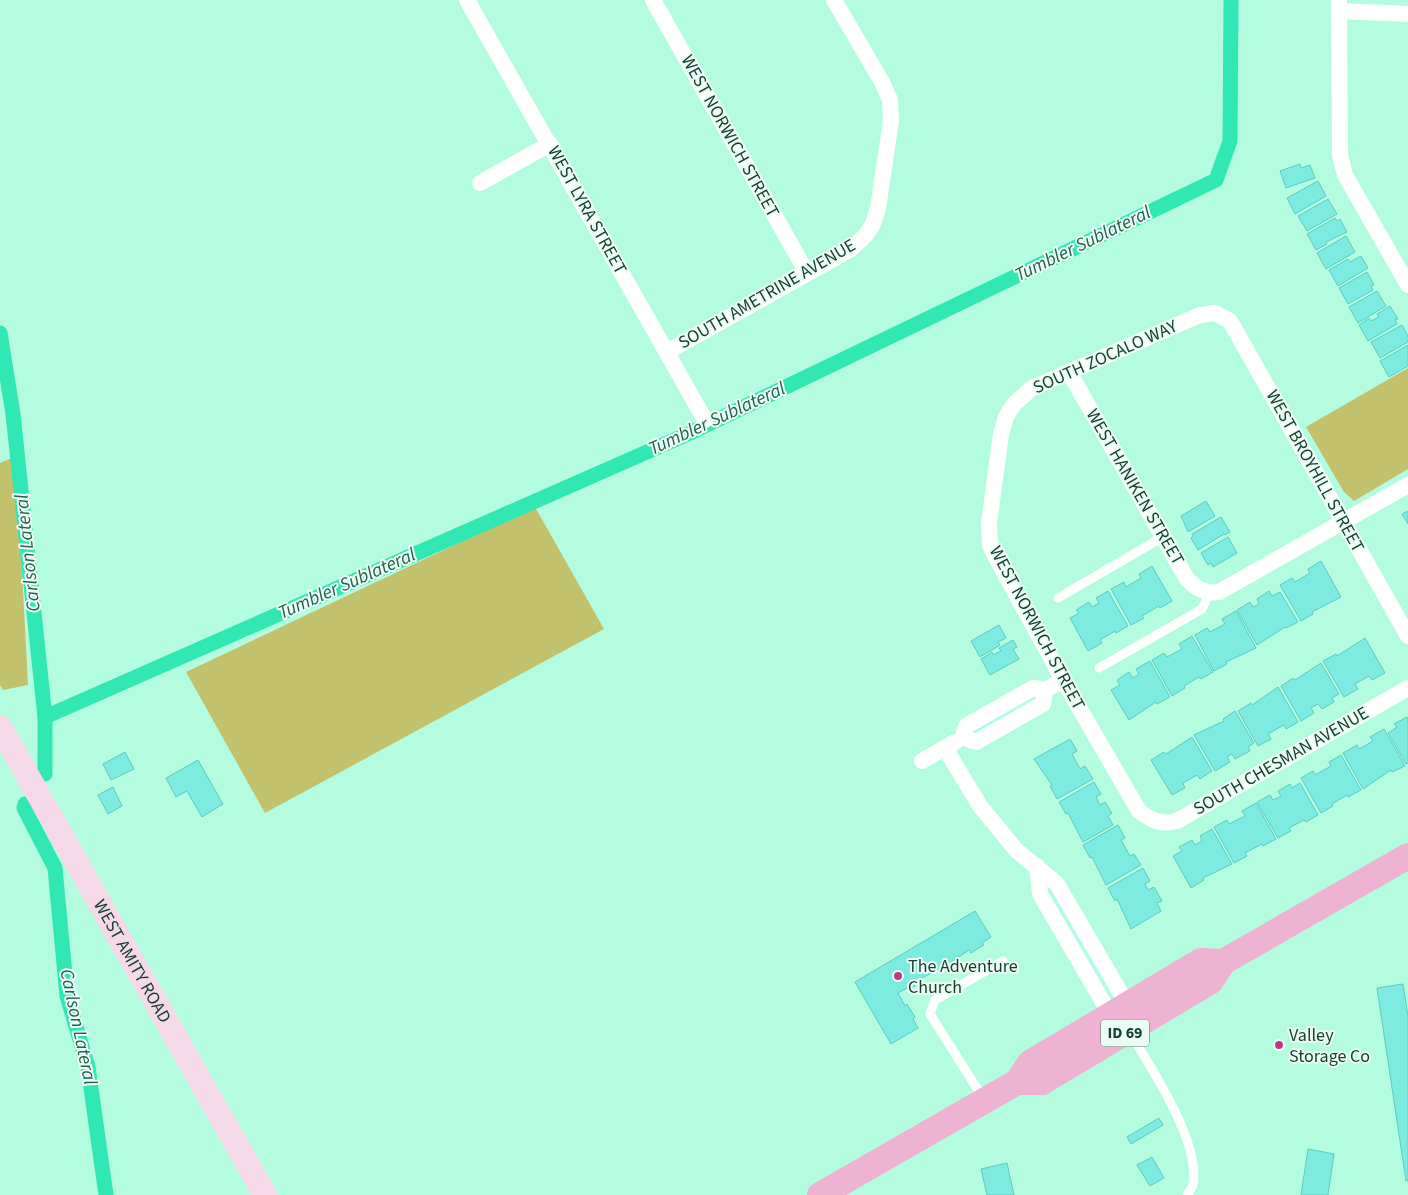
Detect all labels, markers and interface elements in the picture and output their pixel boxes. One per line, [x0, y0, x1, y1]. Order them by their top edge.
street label: WEST NORWICH STREET [675, 50, 785, 222]
street label: WEST LYRA STREET [541, 141, 633, 279]
water label: Tumbler Sublateral [1011, 199, 1156, 289]
street label: SOUTH AMETRINE AVENUE [674, 233, 860, 355]
street label: SOUTH ZOCALO WAY [1029, 314, 1182, 400]
water label: Tumbler Sublateral [644, 375, 790, 463]
street label: WEST BROYHILL STREET [1260, 385, 1370, 557]
street label: WEST HANIKEN STREET [1080, 404, 1190, 570]
water label: Carlson Lateral [8, 493, 48, 613]
water label: Tumbler Sublateral [274, 541, 420, 626]
street label: WEST NORWICH STREET [983, 542, 1091, 715]
street label: SOUTH CHESMAN AVENUE [1189, 701, 1373, 821]
street label: WEST AMITY ROAD [88, 895, 177, 1027]
place label: The Adventure Church [908, 954, 1018, 1000]
water label: Carlson Lateral [53, 966, 104, 1088]
marker: The Adventure Church [892, 970, 904, 982]
road number: ID 69 [1101, 1020, 1149, 1046]
place label: Valley Storage Co [1289, 1023, 1370, 1069]
marker: Valley Storage Co [1273, 1039, 1285, 1051]

